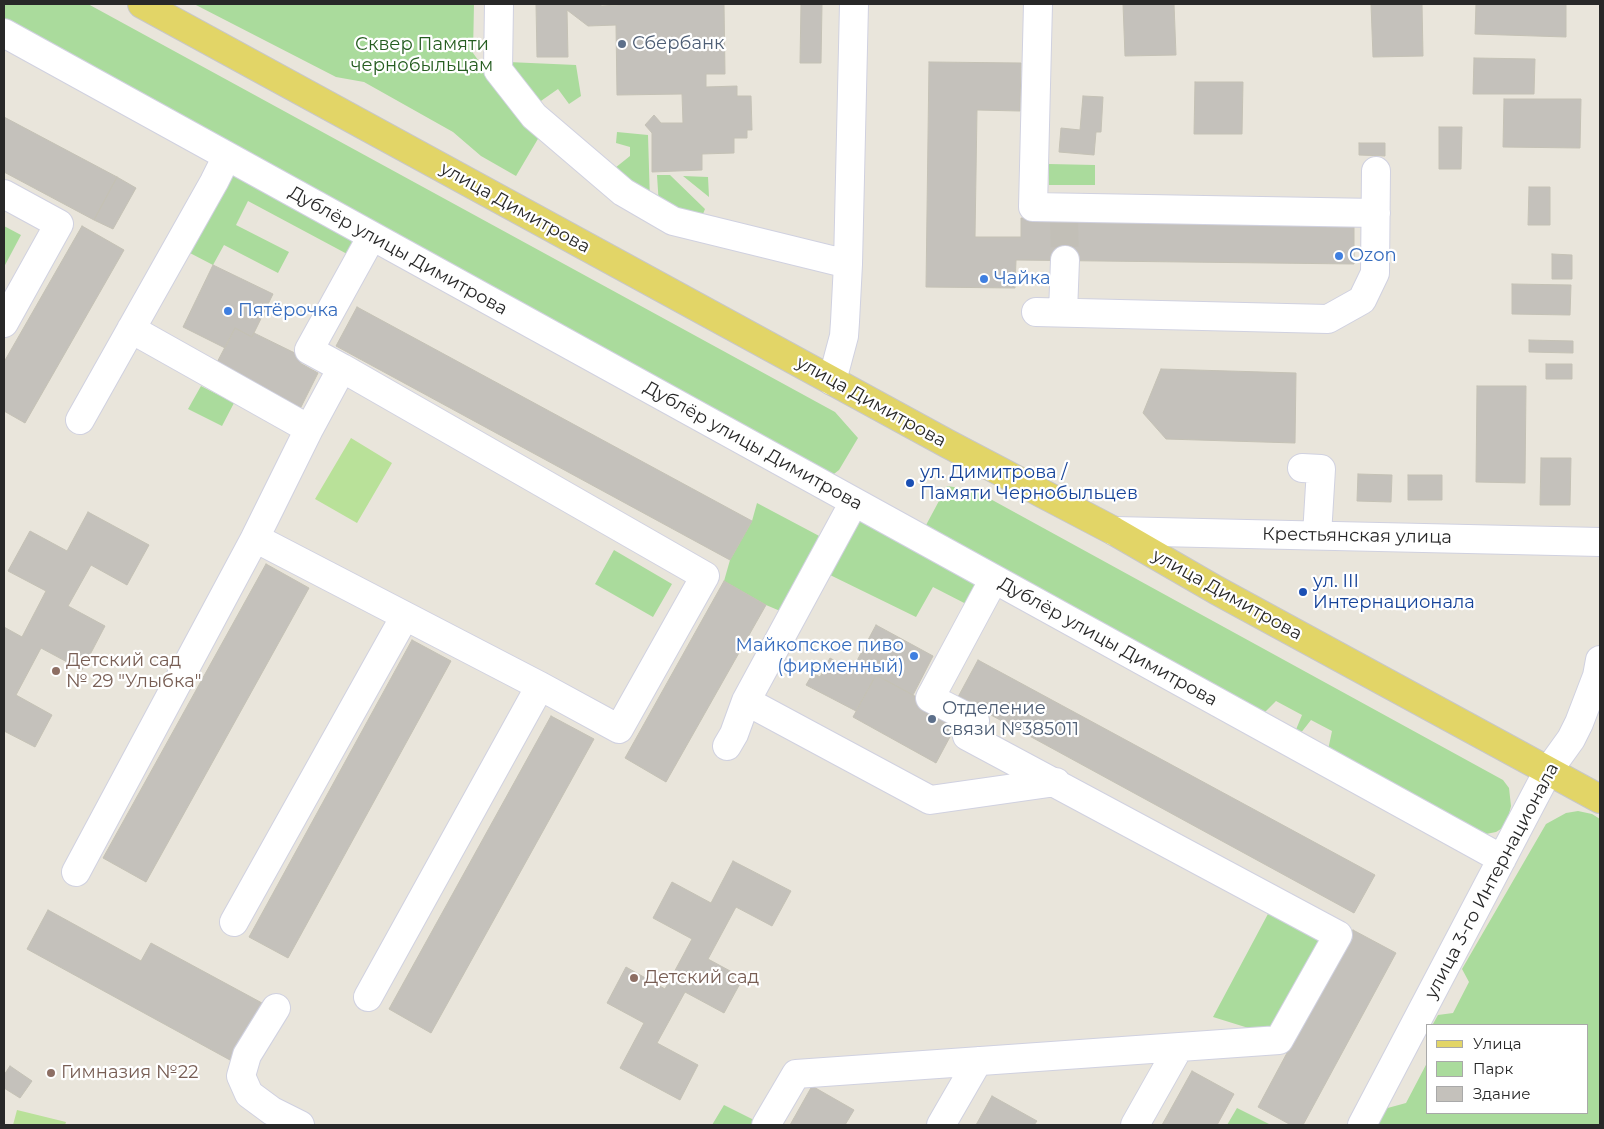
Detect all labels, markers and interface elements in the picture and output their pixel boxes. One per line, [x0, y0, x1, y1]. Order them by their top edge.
place label: Сбербанк [632, 33, 724, 55]
park label: Сквер Памяти чернобыльцам [351, 34, 493, 76]
marker: Сбербанк [616, 38, 628, 50]
street label: улица Димитрова [436, 158, 594, 258]
street label: Дублёр улицы Димитрова [285, 182, 511, 320]
place label: Ozon [1349, 245, 1397, 267]
marker: Ozon [1333, 250, 1345, 262]
place label: Чайка [994, 268, 1051, 290]
marker: Чайка [978, 273, 990, 285]
place label: Пятёрочка [238, 300, 338, 322]
marker: Пятёрочка [222, 305, 234, 317]
street label: улица Димитрова [792, 352, 950, 452]
street label: Дублёр улицы Димитрова [640, 377, 866, 515]
place label: ул. Димитрова / Памяти Чернобыльцев [920, 462, 1138, 504]
marker: ул. Димитрова / Памяти Чернобыльцев [904, 477, 916, 489]
street label: Крестьянская улица [1262, 524, 1452, 548]
street label: улица Димитрова [1148, 545, 1306, 645]
place label: ул. III Интернационала [1313, 571, 1475, 614]
street label: Дублёр улицы Димитрова [995, 573, 1221, 711]
marker: ул. III Интернационала [1297, 586, 1309, 598]
place label: Майкопское пиво (фирменный) [736, 635, 904, 678]
place label: Детский сад № 29 "Улыбка" [66, 650, 201, 692]
marker: Майкопское пиво (фирменный) [908, 650, 920, 662]
marker: Детский сад № 29 "Улыбка" [50, 665, 62, 677]
place label: Отделение связи №385011 [942, 698, 1079, 741]
marker: Отделение связи №385011 [926, 713, 938, 725]
street label: улица 3-го Интернационала [1420, 759, 1564, 1003]
place label: Детский сад [644, 967, 759, 989]
marker: Детский сад [628, 972, 640, 984]
legend [1426, 1024, 1589, 1114]
text: Улица [1473, 1034, 1521, 1053]
text: Парк [1473, 1059, 1513, 1078]
place label: Гимназия №22 [61, 1062, 198, 1084]
marker: Гимназия №22 [45, 1067, 57, 1079]
text: Здание [1473, 1084, 1531, 1103]

